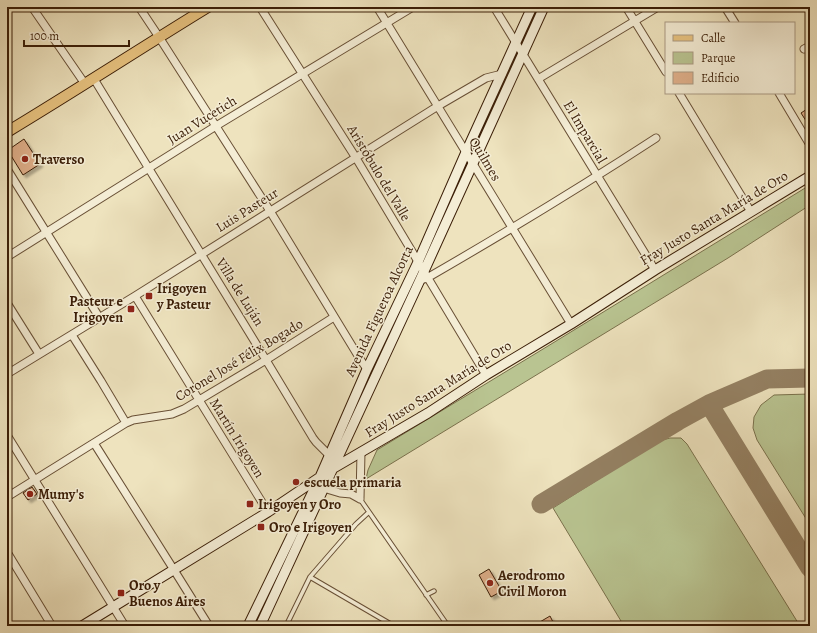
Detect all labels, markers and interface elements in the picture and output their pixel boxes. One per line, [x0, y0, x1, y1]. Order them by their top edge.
scale bar [24, 22, 129, 48]
legend [665, 22, 795, 94]
text: 100 m [30, 28, 59, 44]
text: Calle [701, 30, 725, 46]
text: Parque [701, 50, 736, 66]
text: Edificio [701, 70, 739, 86]
street label: Juan Vucetich [164, 91, 241, 149]
street label: El Imparcial [559, 97, 611, 167]
street label: Aristóbulo del Valle [342, 120, 415, 225]
street label: Quilmes [464, 133, 506, 185]
place label: Traverso [33, 150, 84, 169]
marker: Traverso [20, 154, 30, 164]
street label: Fray Justo Santa María de Oro [636, 166, 792, 270]
street label: Luis Pasteur [212, 183, 282, 237]
street label: Avenida Figueroa Alcorta [340, 242, 418, 380]
street label: Villa de Luján [211, 253, 269, 330]
place label: Irigoyen y Pasteur [156, 279, 211, 314]
marker: Irigoyen y Pasteur [144, 291, 154, 301]
place label: Pasteur e Irigoyen [69, 292, 124, 327]
marker: Pasteur e Irigoyen [126, 304, 136, 314]
street label: Coronel José Félix Bogado [172, 314, 307, 406]
street label: Fray Justo Santa María de Oro [361, 336, 515, 442]
street label: Martín Irigoyen [205, 395, 269, 482]
place label: escuela primaria [304, 473, 402, 492]
marker: escuela primaria [291, 477, 301, 487]
place label: Mumy's [38, 485, 84, 504]
marker: Mumy's [25, 489, 35, 499]
place label: Irigoyen y Oro [258, 495, 341, 514]
marker: Irigoyen y Oro [245, 499, 255, 509]
place label: Oro e Irigoyen [269, 518, 352, 537]
marker: Oro e Irigoyen [256, 522, 266, 532]
place label: Aerodromo Civil Moron [497, 566, 567, 601]
place label: Oro y Buenos Aires [129, 576, 206, 611]
marker: Aerodromo Civil Moron [485, 578, 495, 588]
marker: Oro y Buenos Aires [116, 588, 126, 598]

